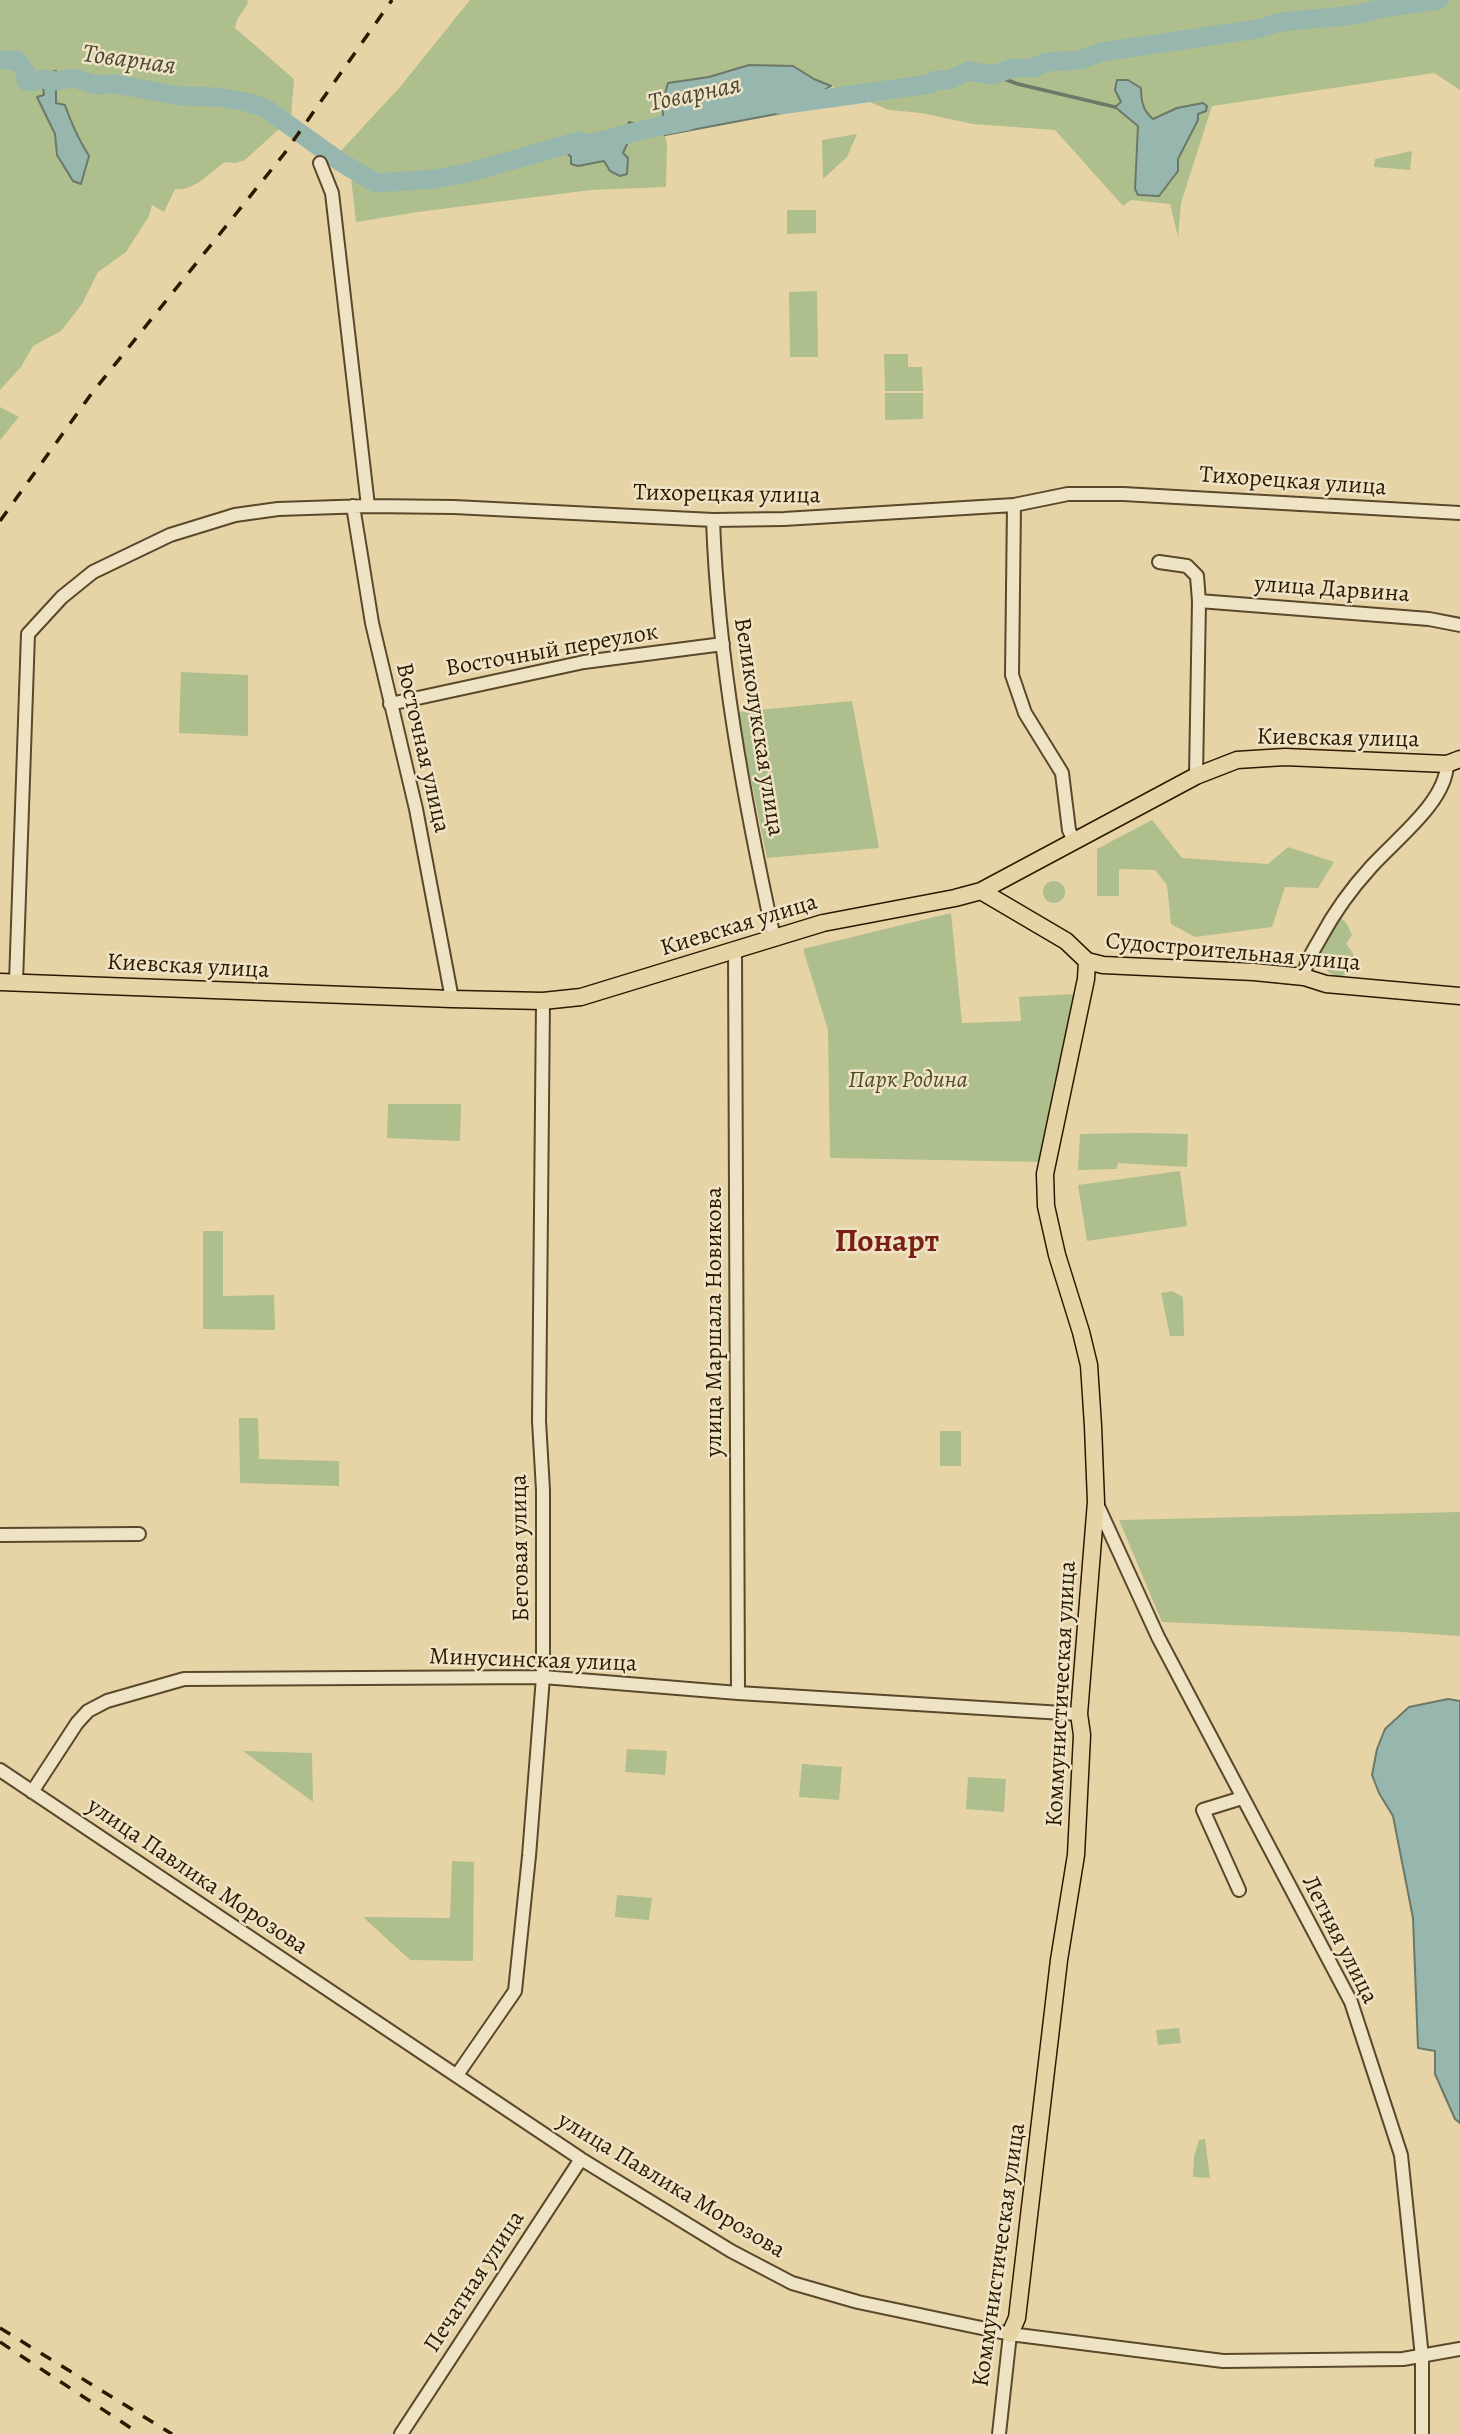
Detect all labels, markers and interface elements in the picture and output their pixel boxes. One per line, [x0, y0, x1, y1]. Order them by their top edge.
water label: Товарная [80, 39, 178, 83]
water label: Товарная [646, 70, 744, 120]
street label: Тихорецкая улица [1198, 461, 1388, 503]
street label: Тихорецкая улица [633, 479, 821, 511]
street label: улица Дарвина [1253, 570, 1411, 610]
street label: Великолукская улица [726, 616, 790, 838]
street label: Восточный переулок [444, 618, 660, 684]
street label: Восточная улица [388, 660, 456, 836]
street label: Киевская улица [1256, 723, 1420, 755]
street label: Киевская улица [657, 888, 821, 964]
street label: Судостроительная улица [1104, 927, 1362, 979]
street label: Киевская улица [106, 948, 270, 986]
park label: Парк Родина [848, 1067, 968, 1095]
street label: улица Маршала Новикова [701, 1187, 729, 1457]
district label: Понарт [835, 1224, 939, 1262]
street label: Беговая улица [505, 1474, 537, 1622]
street label: Коммунистическая улица [1041, 1560, 1083, 1828]
street label: Минусинская улица [429, 1643, 637, 1679]
street label: улица Павлика Морозова [81, 1792, 313, 1962]
street label: Летняя улица [1294, 1871, 1384, 2009]
street label: улица Павлика Морозова [552, 2107, 790, 2265]
street label: Коммунистическая улица [967, 2121, 1033, 2389]
street label: Печатная улица [418, 2206, 532, 2358]

